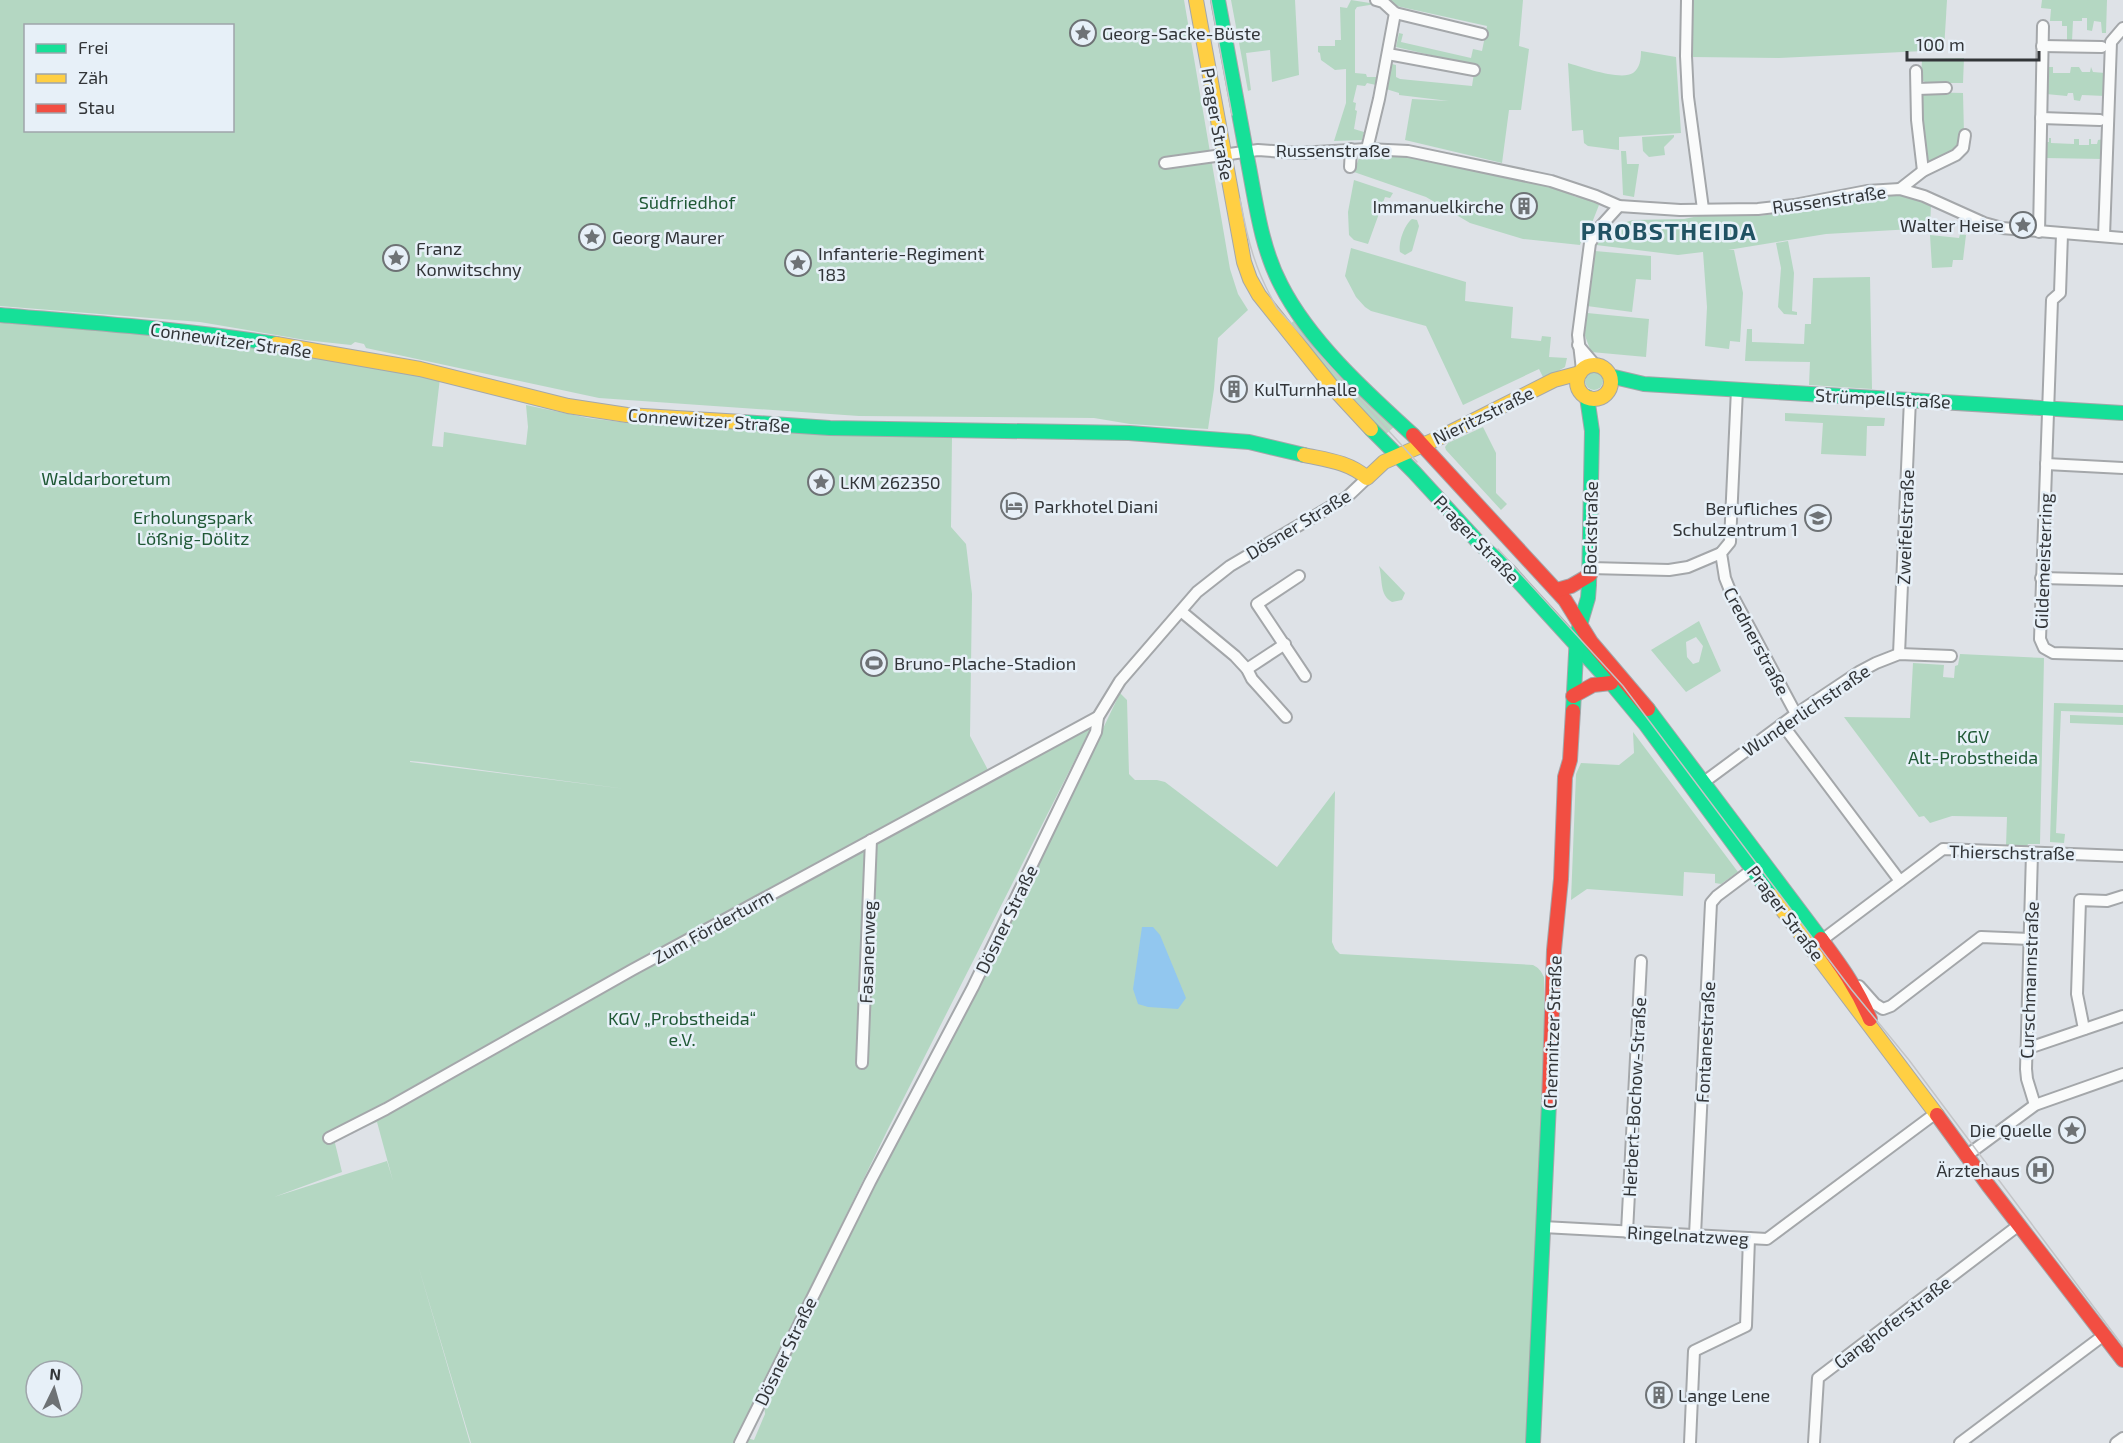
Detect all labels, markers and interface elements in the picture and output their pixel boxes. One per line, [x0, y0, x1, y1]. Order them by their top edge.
place icon: Georg-Sacke-Büste [1068, 18, 1098, 48]
place label: Georg-Sacke-Büste [1102, 22, 1261, 44]
legend [24, 24, 234, 132]
scale bar [1907, 24, 2039, 62]
text: 100 m [1916, 33, 1965, 55]
text: Frei [78, 36, 109, 58]
text: Zäh [78, 66, 109, 88]
street label: Prager Straße [1197, 66, 1239, 182]
text: Stau [78, 96, 115, 118]
street label: Russenstraße [1276, 139, 1390, 161]
street label: Russenstraße [1771, 180, 1887, 218]
park label: Südfriedhof [639, 191, 736, 213]
building icon: Immanuelkirche [1509, 191, 1539, 221]
place label: Immanuelkirche [1373, 195, 1504, 217]
place icon: Walter Heise [2008, 210, 2038, 240]
place label: Walter Heise [1900, 214, 2004, 236]
district label: PROBSTHEIDA [1581, 216, 1757, 245]
place icon: Georg Maurer [577, 222, 607, 252]
place label: Georg Maurer [612, 226, 724, 248]
place label: Franz Konwitschny [416, 237, 522, 280]
place label: Infanterie-Regiment 183 [818, 242, 984, 285]
place icon: Franz Konwitschny [381, 243, 411, 273]
place icon: Infanterie-Regiment 183 [783, 248, 813, 278]
street label: Connewitzer Straße [149, 318, 313, 362]
building icon: KulTurnhalle [1219, 374, 1249, 404]
place label: KulTurnhalle [1254, 378, 1357, 400]
street label: Nieritzstraße [1429, 381, 1537, 449]
street label: Strümpellstraße [1815, 383, 1951, 413]
street label: Connewitzer Straße [627, 403, 791, 437]
park label: Waldarboretum [41, 467, 171, 489]
place icon: LKM 262350 [806, 467, 836, 497]
street label: Zweifelstraße [1892, 469, 1918, 585]
place label: LKM 262350 [840, 471, 941, 493]
street label: Bockstraße [1578, 481, 1602, 575]
street label: Dösner Straße [1242, 484, 1354, 564]
street label: Prager Straße [1429, 490, 1525, 588]
hotel icon: Parkhotel Diani [999, 491, 1029, 521]
street label: Gildemeisterring [2030, 493, 2056, 629]
place label: Parkhotel Diani [1034, 495, 1158, 517]
place label: Berufliches Schulzentrum 1 [1672, 497, 1798, 540]
school or university icon: Berufliches Schulzentrum 1 [1803, 503, 1833, 533]
park label: Erholungspark Lößnig-Dölitz [133, 506, 253, 549]
street label: Crednerstraße [1719, 583, 1795, 699]
sports icon: Bruno-Plache-Stadion [859, 648, 889, 678]
place label: Bruno-Plache-Stadion [894, 652, 1076, 674]
street label: Wunderlichstraße [1738, 659, 1874, 761]
park label: KGV Alt-Probstheida [1908, 725, 2038, 768]
street label: Thierschstraße [1949, 840, 2075, 864]
street label: Dösner Straße [970, 861, 1042, 977]
street label: Prager Straße [1743, 861, 1829, 965]
street label: Zum Förderturm [649, 884, 777, 968]
street label: Fasanenweg [854, 900, 880, 1004]
street label: Curschmannstraße [2015, 901, 2043, 1059]
street label: Chemnitzer Straße [1538, 955, 1566, 1109]
street label: Fontanestraße [1691, 981, 1719, 1103]
street label: Herbert-Bochow-Straße [1618, 996, 1650, 1198]
park label: KGV „Probstheida“ e.V. [608, 1007, 756, 1050]
place icon: Die Quelle [2057, 1115, 2087, 1145]
place label: Die Quelle [1970, 1119, 2052, 1141]
hospital icon: Ärztehaus [2025, 1155, 2055, 1185]
place label: Ärztehaus [1936, 1159, 2020, 1181]
street label: Ringelnatzweg [1627, 1221, 1749, 1249]
street label: Ganghoferstraße [1829, 1271, 1955, 1373]
street label: Dösner Straße [749, 1293, 821, 1409]
north arrow [24, 1359, 84, 1419]
text: N [49, 1364, 62, 1384]
building icon: Lange Lene [1644, 1380, 1674, 1410]
place label: Lange Lene [1678, 1384, 1770, 1406]

